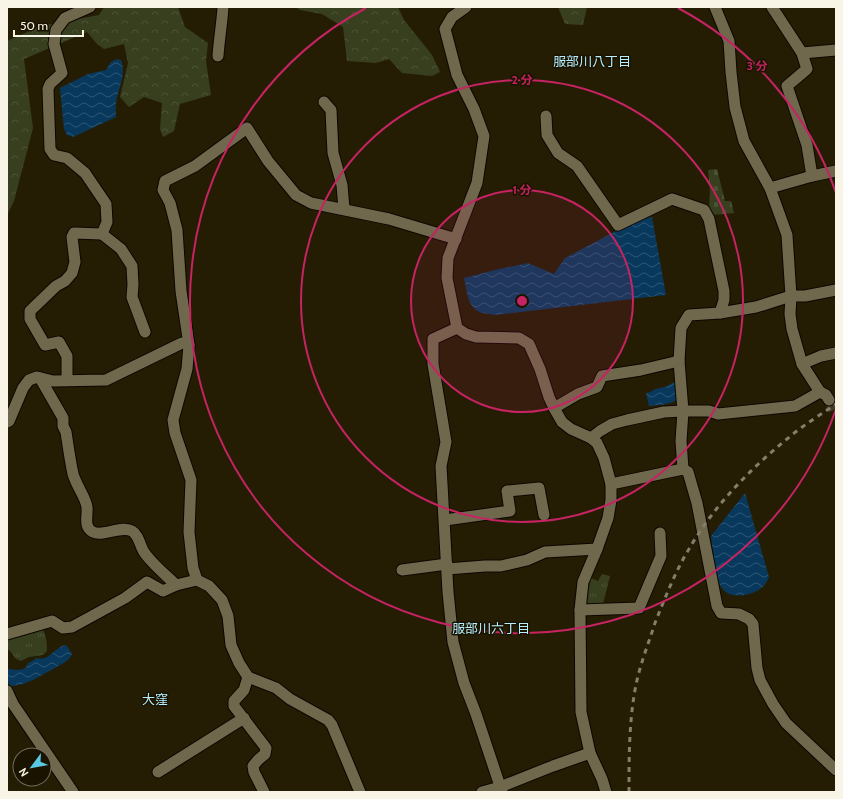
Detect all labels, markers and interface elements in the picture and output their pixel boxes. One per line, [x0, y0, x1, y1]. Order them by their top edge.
scale bar [14, 12, 83, 38]
text: 50 m [20, 18, 48, 33]
district label: 服部川八丁目 [553, 53, 631, 69]
text: 3 分 [746, 58, 768, 73]
text: 2 分 [511, 72, 533, 87]
text: 1 分 [512, 182, 532, 197]
centre of rings [515, 294, 529, 308]
district label: 服部川六丁目 [452, 620, 530, 636]
district label: 大窪 [142, 691, 168, 707]
north arrow [12, 747, 52, 787]
text: N [16, 765, 32, 779]

